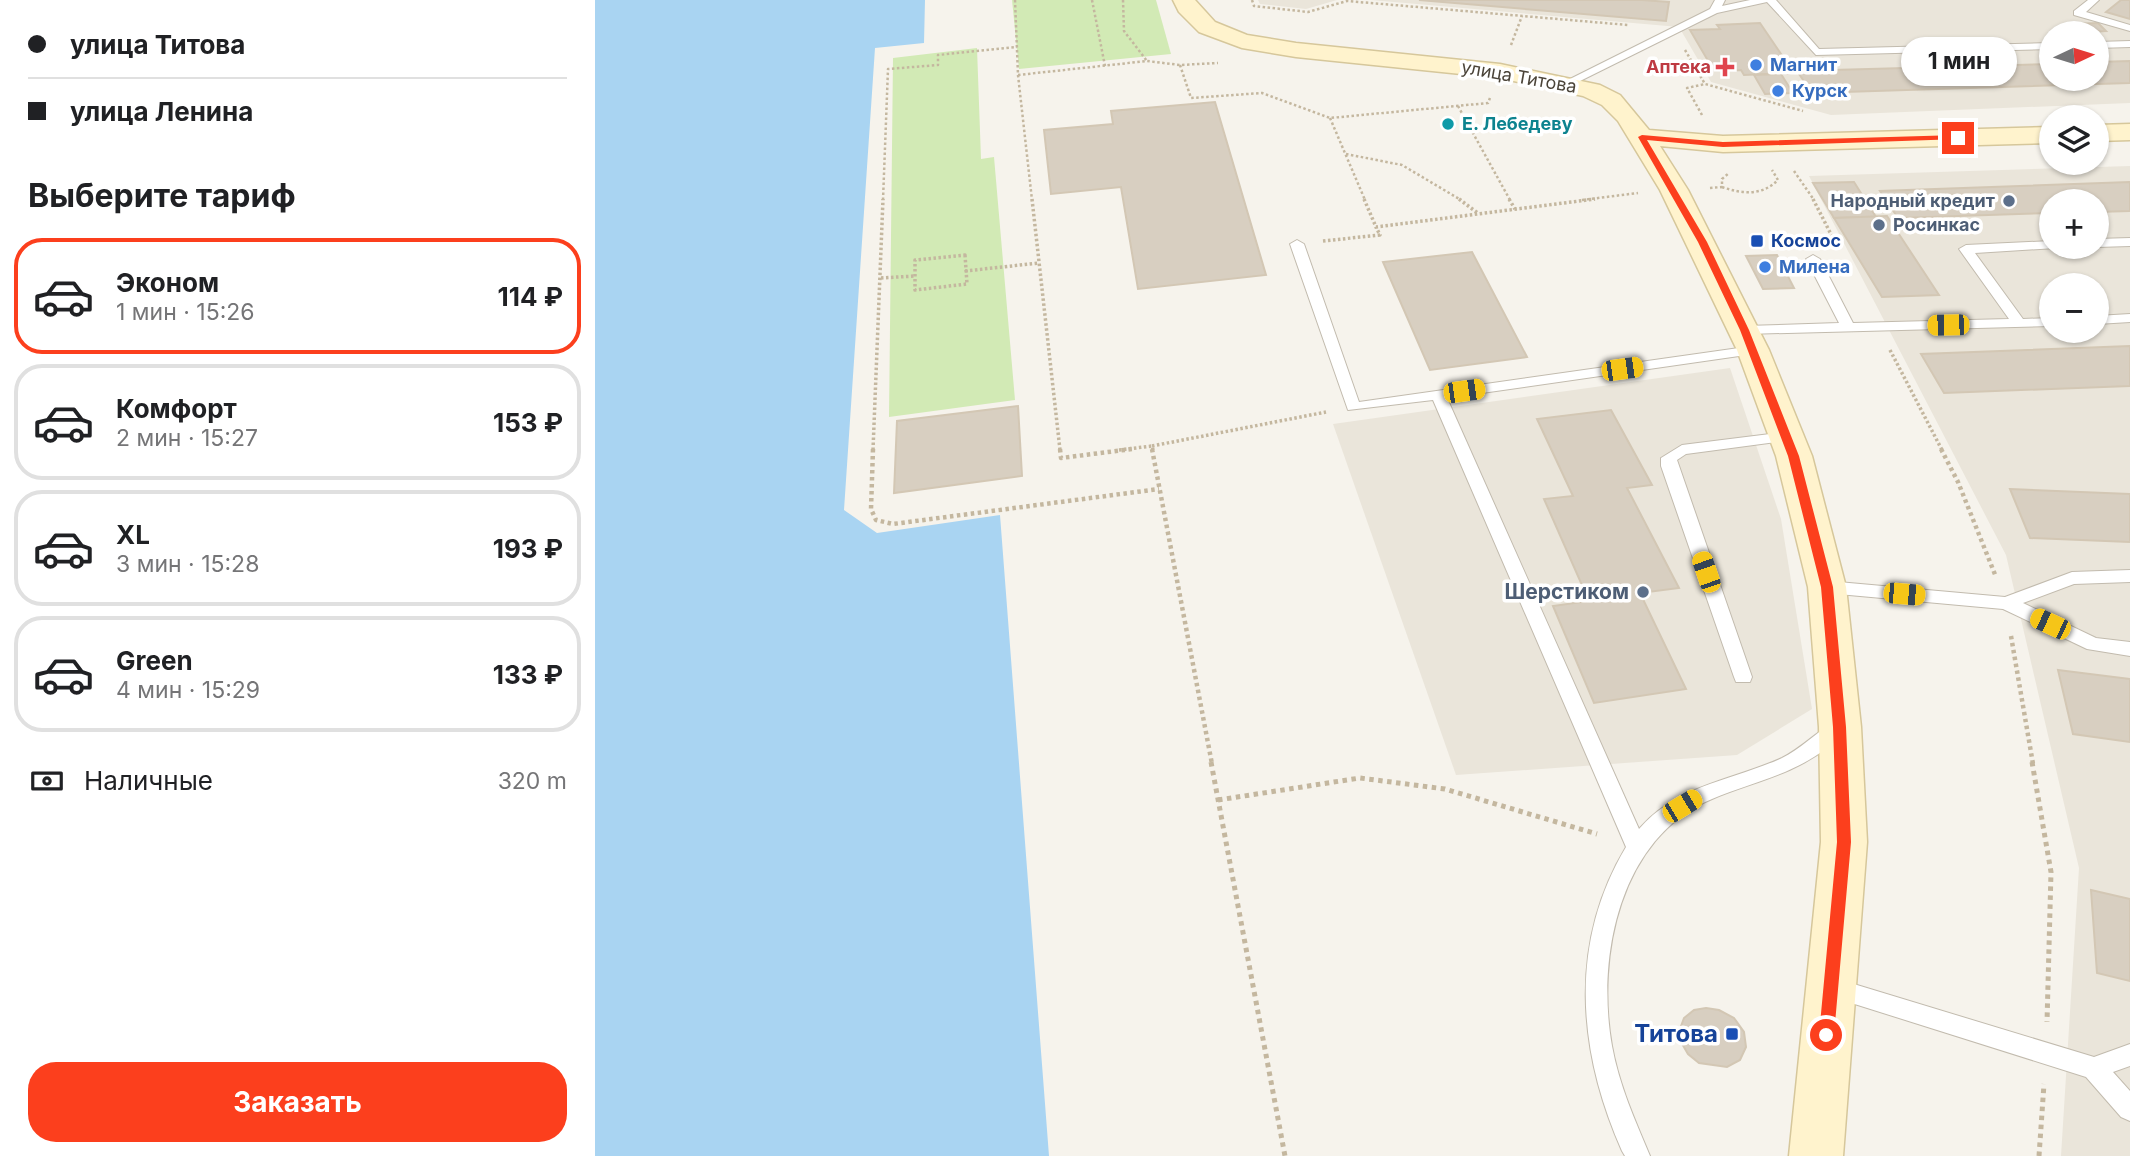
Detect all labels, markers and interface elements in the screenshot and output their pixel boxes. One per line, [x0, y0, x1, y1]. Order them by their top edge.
north arrow [2039, 21, 2109, 91]
map controls [2039, 21, 2109, 343]
text: улица Титова [70, 29, 245, 60]
callout: 1 мин [1900, 37, 2016, 86]
text: 1 мин [1928, 47, 1990, 75]
place label: Магнит [1770, 54, 1837, 75]
street label: улица Титова [1460, 56, 1578, 97]
place label: Аптека [1646, 56, 1711, 77]
marker: Магнит [1748, 57, 1764, 73]
marker: Аптека [1717, 59, 1733, 75]
place label: Курск [1792, 80, 1848, 101]
marker: Курск [1770, 83, 1786, 99]
text: улица Ленина [70, 96, 253, 127]
button: layers [2039, 105, 2109, 175]
place label: Е. Лебедеву [1462, 113, 1573, 134]
marker: Е. Лебедеву [1440, 116, 1456, 132]
route end [1942, 122, 1974, 154]
text: Выберите тариф [28, 176, 296, 215]
button: + [2039, 189, 2109, 259]
place label: Народный кредит [1831, 190, 1995, 211]
marker: Народный кредит [2001, 193, 2017, 209]
place label: Росинкас [1893, 214, 1980, 235]
marker: Росинкас [1871, 217, 1887, 233]
place label: Космос [1771, 230, 1841, 251]
marker: Космос [1749, 233, 1765, 249]
place label: Милена [1779, 256, 1850, 277]
marker: Милена [1757, 259, 1773, 275]
icon: car [32, 265, 95, 328]
text: Эконом [116, 267, 219, 298]
button: − [2039, 273, 2109, 343]
text: 114 ₽ [498, 281, 563, 312]
text: 1 мин · 15:26 [116, 298, 255, 326]
car [1927, 314, 1970, 336]
car [1600, 356, 1645, 382]
car [1442, 378, 1487, 404]
icon: car [32, 391, 95, 454]
text: Комфорт [116, 393, 237, 424]
text: 153 ₽ [493, 407, 563, 438]
text: 2 мин · 15:27 [116, 424, 258, 452]
icon: car [32, 517, 95, 580]
text: XL [116, 519, 150, 550]
text: 193 ₽ [493, 533, 563, 564]
car [1690, 549, 1723, 595]
text: 3 мин · 15:28 [116, 550, 259, 578]
place label: Шерстиком [1504, 579, 1629, 604]
car [1883, 582, 1926, 606]
marker: Шерстиком [1635, 584, 1651, 600]
car [2027, 606, 2074, 642]
icon: car [32, 643, 95, 706]
text: Green [116, 645, 193, 676]
text: 133 ₽ [493, 659, 563, 690]
text: 4 мин · 15:29 [116, 676, 260, 704]
icon: cash [28, 762, 66, 800]
text: Наличные [84, 765, 213, 796]
text: 320 m [498, 767, 567, 795]
car [1659, 786, 1706, 826]
place label: Титова [1634, 1019, 1718, 1048]
route start [1810, 1019, 1842, 1051]
marker: Титова [1724, 1026, 1740, 1042]
button: Заказать [28, 1062, 567, 1142]

